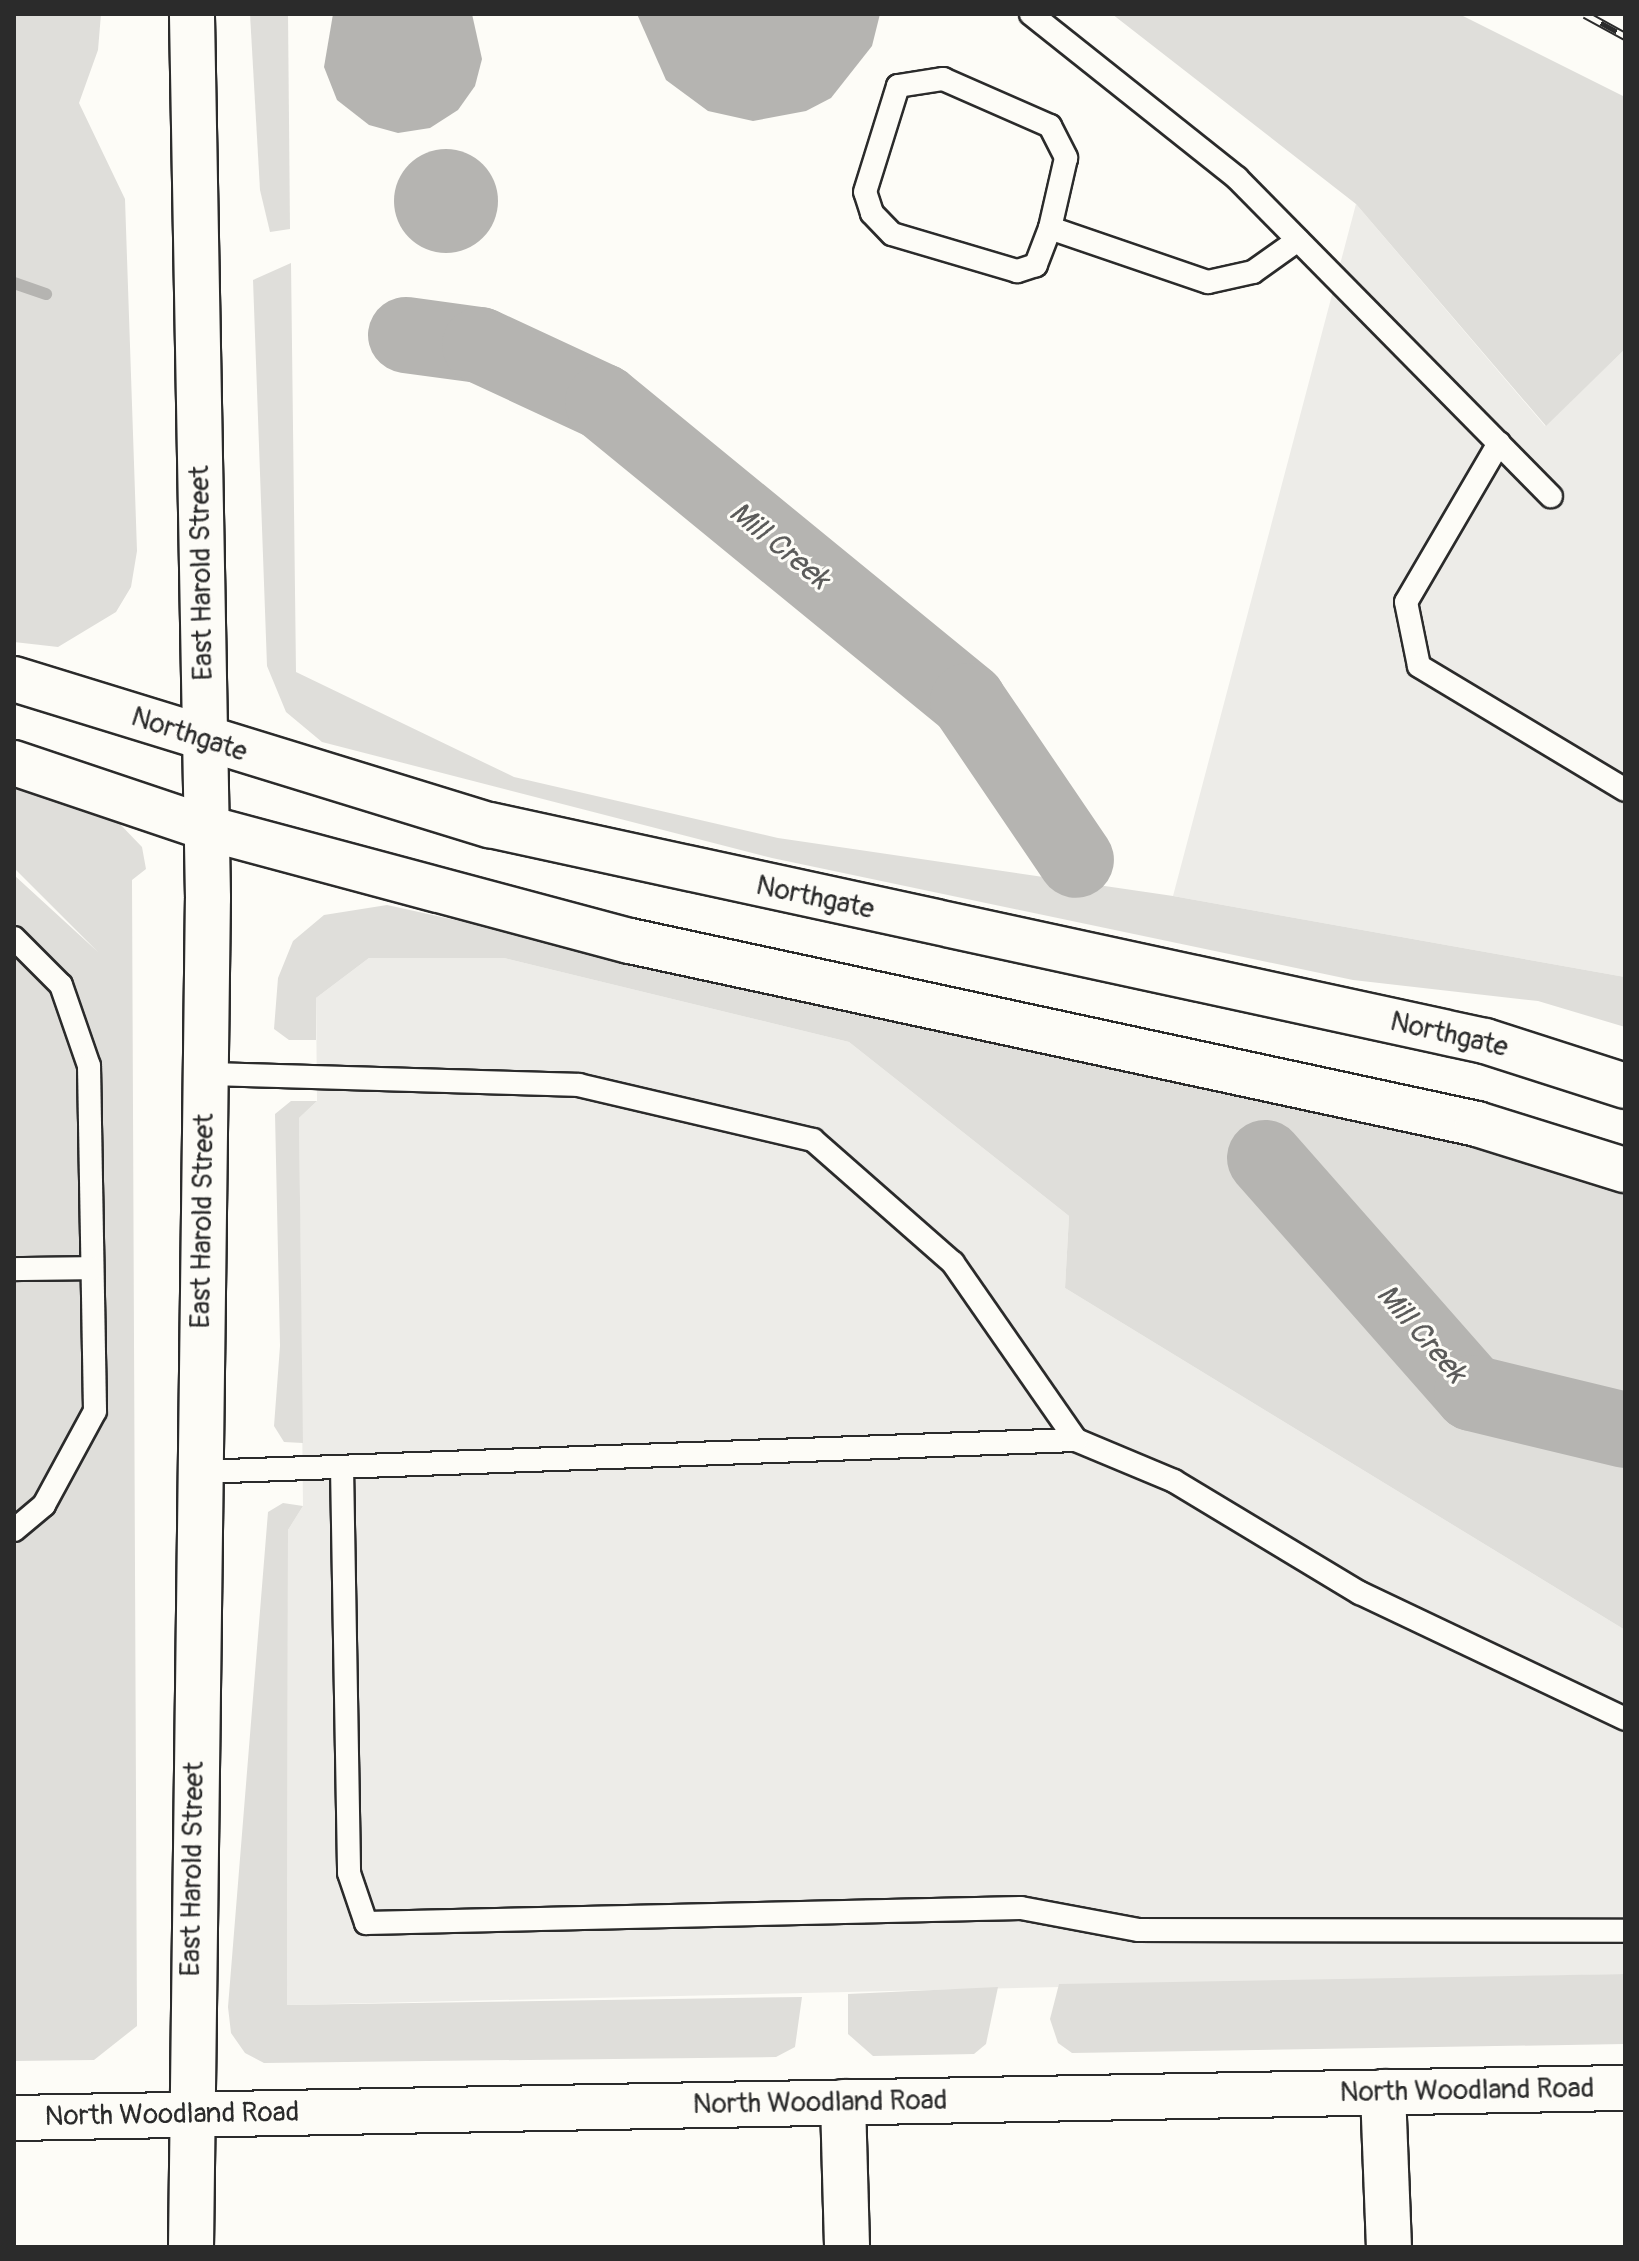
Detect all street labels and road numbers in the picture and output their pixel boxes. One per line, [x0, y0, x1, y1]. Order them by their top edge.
street label: East Harold Street [183, 465, 221, 681]
street label: Northgate [127, 701, 251, 769]
street label: Northgate [753, 869, 877, 927]
street label: Northgate [1387, 1005, 1511, 1065]
street label: East Harold Street [184, 1113, 222, 1329]
street label: East Harold Street [174, 1761, 212, 1977]
street label: North Woodland Road [1339, 2072, 1595, 2110]
street label: North Woodland Road [692, 2084, 948, 2122]
street label: North Woodland Road [44, 2096, 300, 2134]

